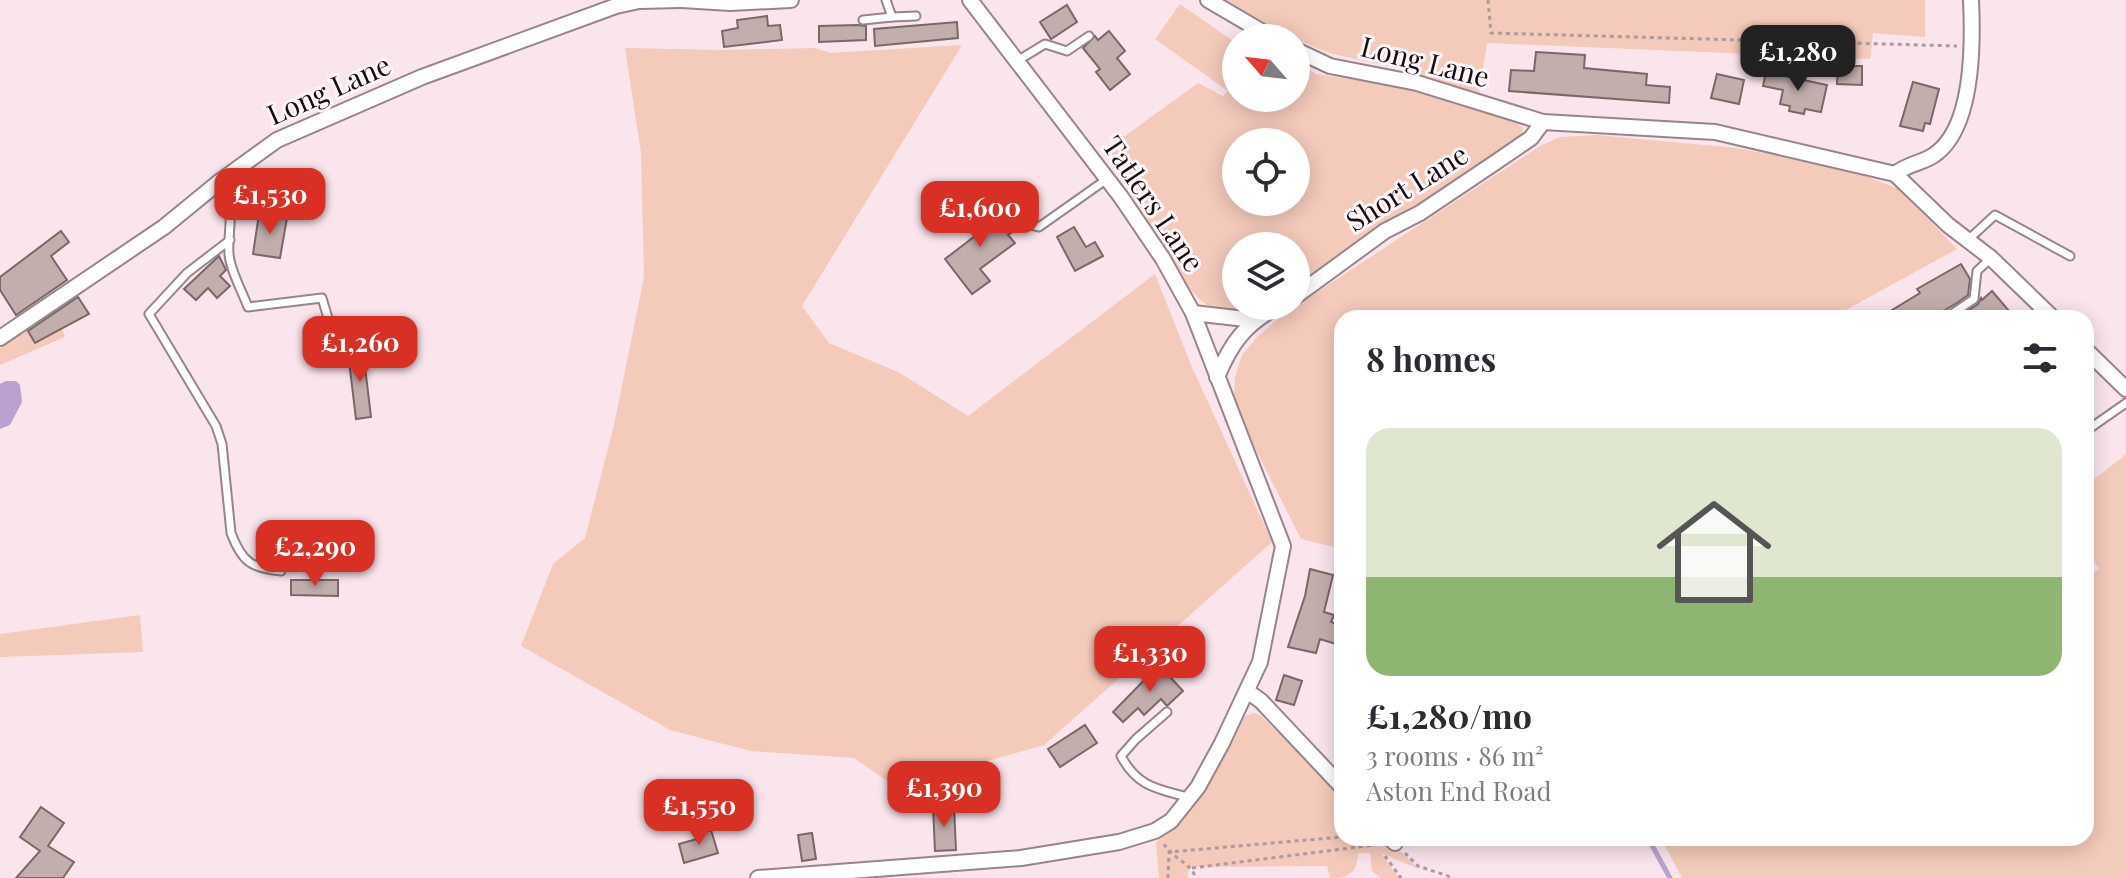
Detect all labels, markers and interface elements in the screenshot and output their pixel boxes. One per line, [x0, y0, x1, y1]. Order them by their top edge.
north arrow [1222, 24, 1310, 112]
map controls [1222, 24, 1310, 320]
pin: £1,280 [1733, 25, 1863, 93]
street label: Long Lane [1357, 27, 1494, 94]
text: £1,280 [1758, 33, 1838, 68]
street label: Long Lane [261, 45, 396, 132]
street label: Tatlers Lane [1095, 128, 1213, 278]
button: locate [1222, 128, 1310, 216]
street label: Short Lane [1338, 135, 1474, 239]
pin: £1,530 [205, 168, 335, 236]
text: £1,530 [232, 176, 308, 211]
pin: £1,600 [915, 181, 1045, 249]
text: £1,600 [939, 189, 1021, 224]
button: layers [1222, 232, 1310, 320]
pin: £1,260 [295, 316, 425, 384]
text: £1,260 [320, 324, 400, 359]
text: 8 homes [1366, 335, 1496, 381]
icon: filters [2018, 336, 2062, 380]
icon: home [1642, 480, 1786, 624]
pin: £2,290 [250, 520, 380, 588]
text: £2,290 [274, 528, 356, 563]
pin: £1,330 [1085, 626, 1215, 694]
text: £1,330 [1112, 634, 1188, 669]
text: £1,280/mo [1366, 692, 1532, 738]
text: 3 rooms · 86 m² [1366, 738, 1544, 773]
pin: £1,390 [879, 761, 1009, 829]
text: £1,390 [905, 769, 983, 804]
text: Aston End Road [1366, 773, 1552, 808]
pin: £1,550 [634, 779, 764, 847]
text: £1,550 [662, 787, 736, 822]

